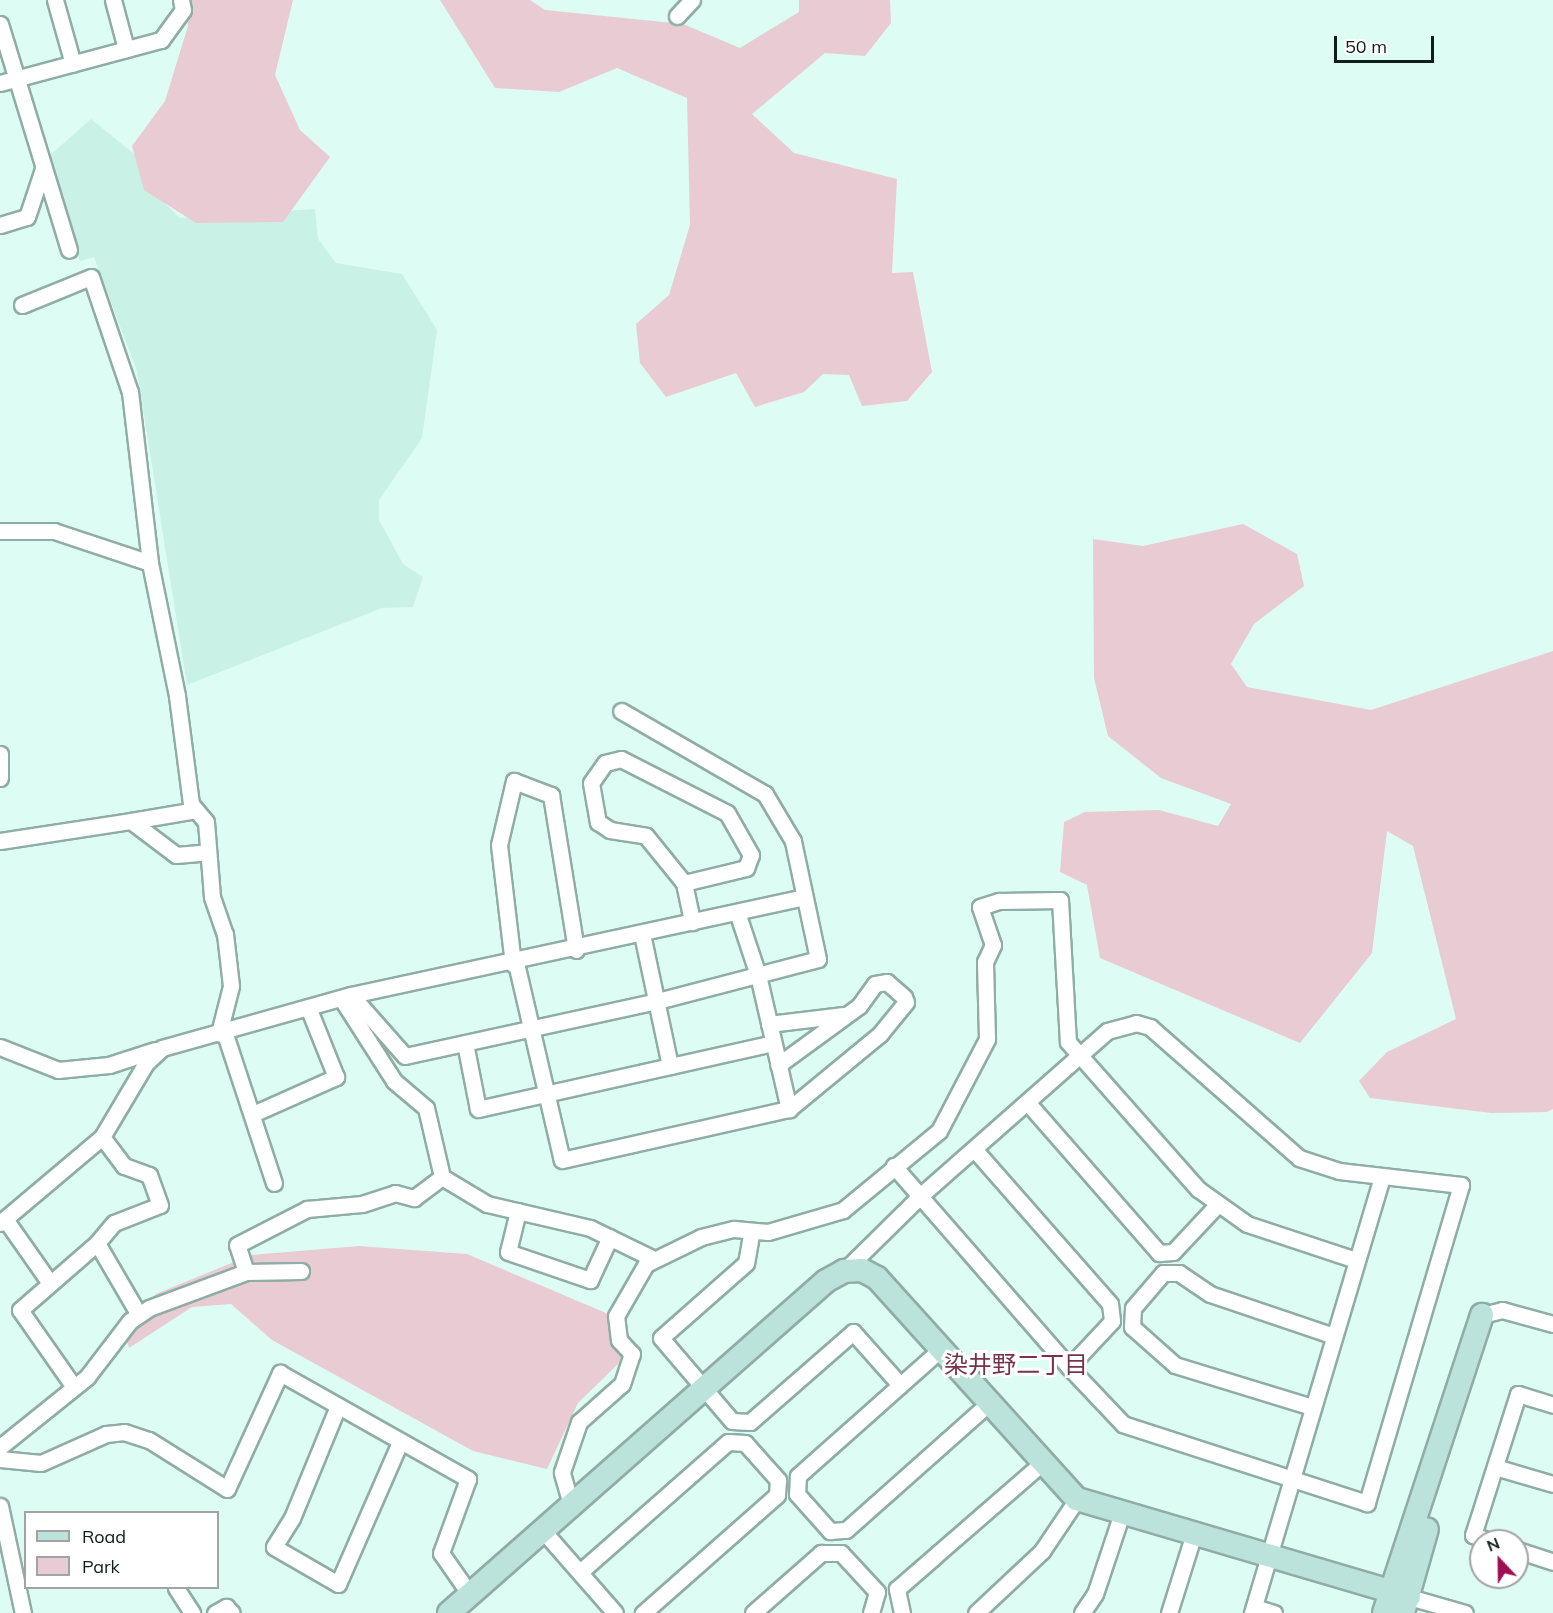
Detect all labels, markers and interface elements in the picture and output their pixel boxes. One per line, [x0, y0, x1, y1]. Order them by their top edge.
scale bar [1337, 24, 1438, 62]
text: 50 m [1345, 35, 1387, 58]
district label: 染井野二丁目 [944, 1351, 1088, 1379]
legend [24, 1511, 219, 1589]
text: Road [82, 1525, 126, 1548]
north arrow [1469, 1529, 1529, 1589]
text: N [1484, 1533, 1502, 1556]
text: Park [82, 1555, 120, 1578]

